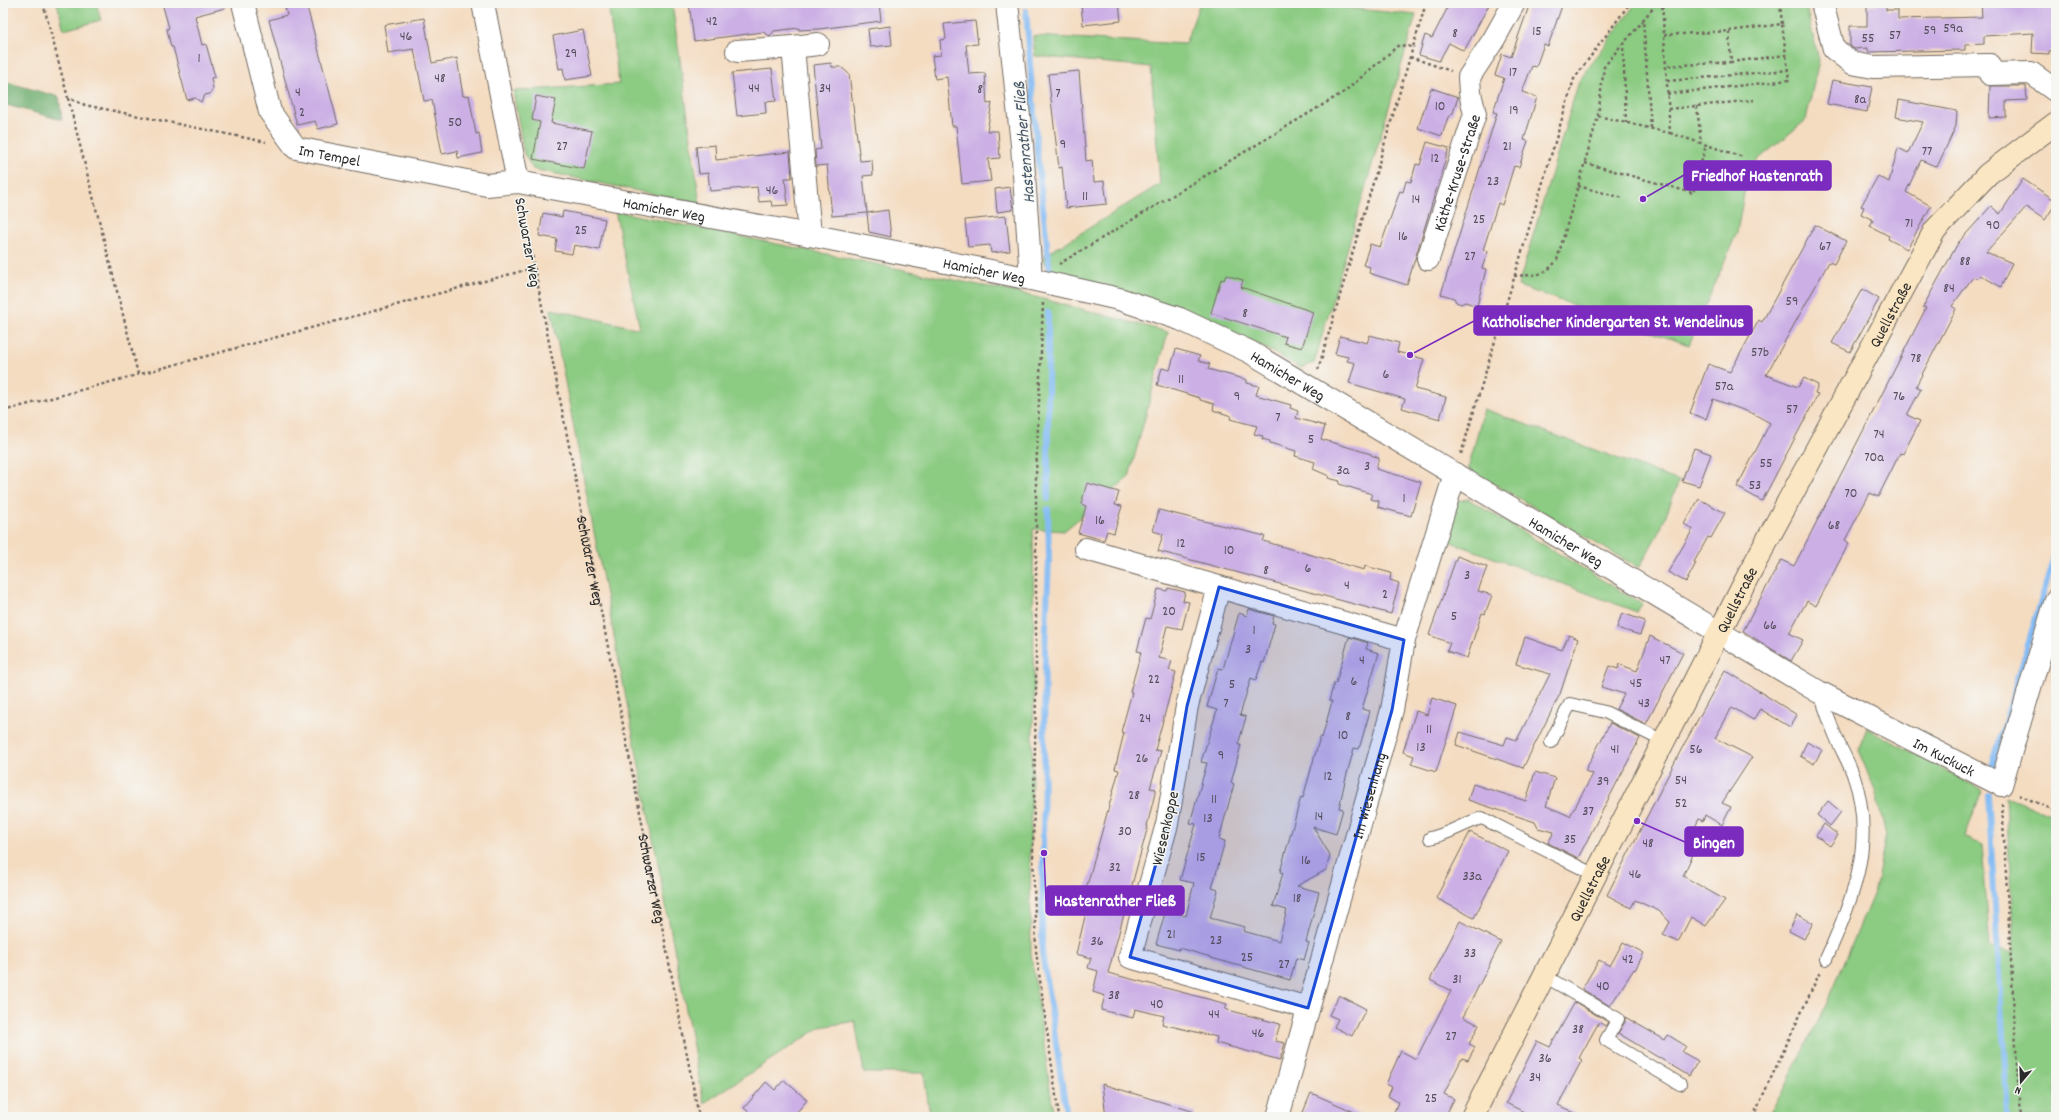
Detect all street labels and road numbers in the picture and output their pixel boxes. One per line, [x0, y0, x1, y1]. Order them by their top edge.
street label: Käthe-Kruse-Straße [1429, 112, 1488, 235]
street label: Im Tempel [296, 140, 362, 174]
street label: Hamicher Weg [621, 192, 707, 230]
street label: Schwarzer Weg [507, 196, 546, 289]
street label: Hamicher Weg [941, 253, 1027, 292]
street label: Quellstraße [1865, 278, 1919, 352]
street label: Hamicher Weg [1245, 346, 1329, 408]
street label: Hamicher Weg [1524, 512, 1607, 574]
street label: Schwarzer Weg [569, 514, 609, 607]
street label: Quellstraße [1712, 563, 1765, 638]
street label: Im Kuckuck [1908, 733, 1978, 784]
street label: Im Wiesenhang [1347, 750, 1394, 842]
street label: Wiesenkoppe [1147, 789, 1186, 868]
street label: Schwarzer Weg [630, 832, 670, 926]
street label: Quellstraße [1564, 852, 1618, 926]

